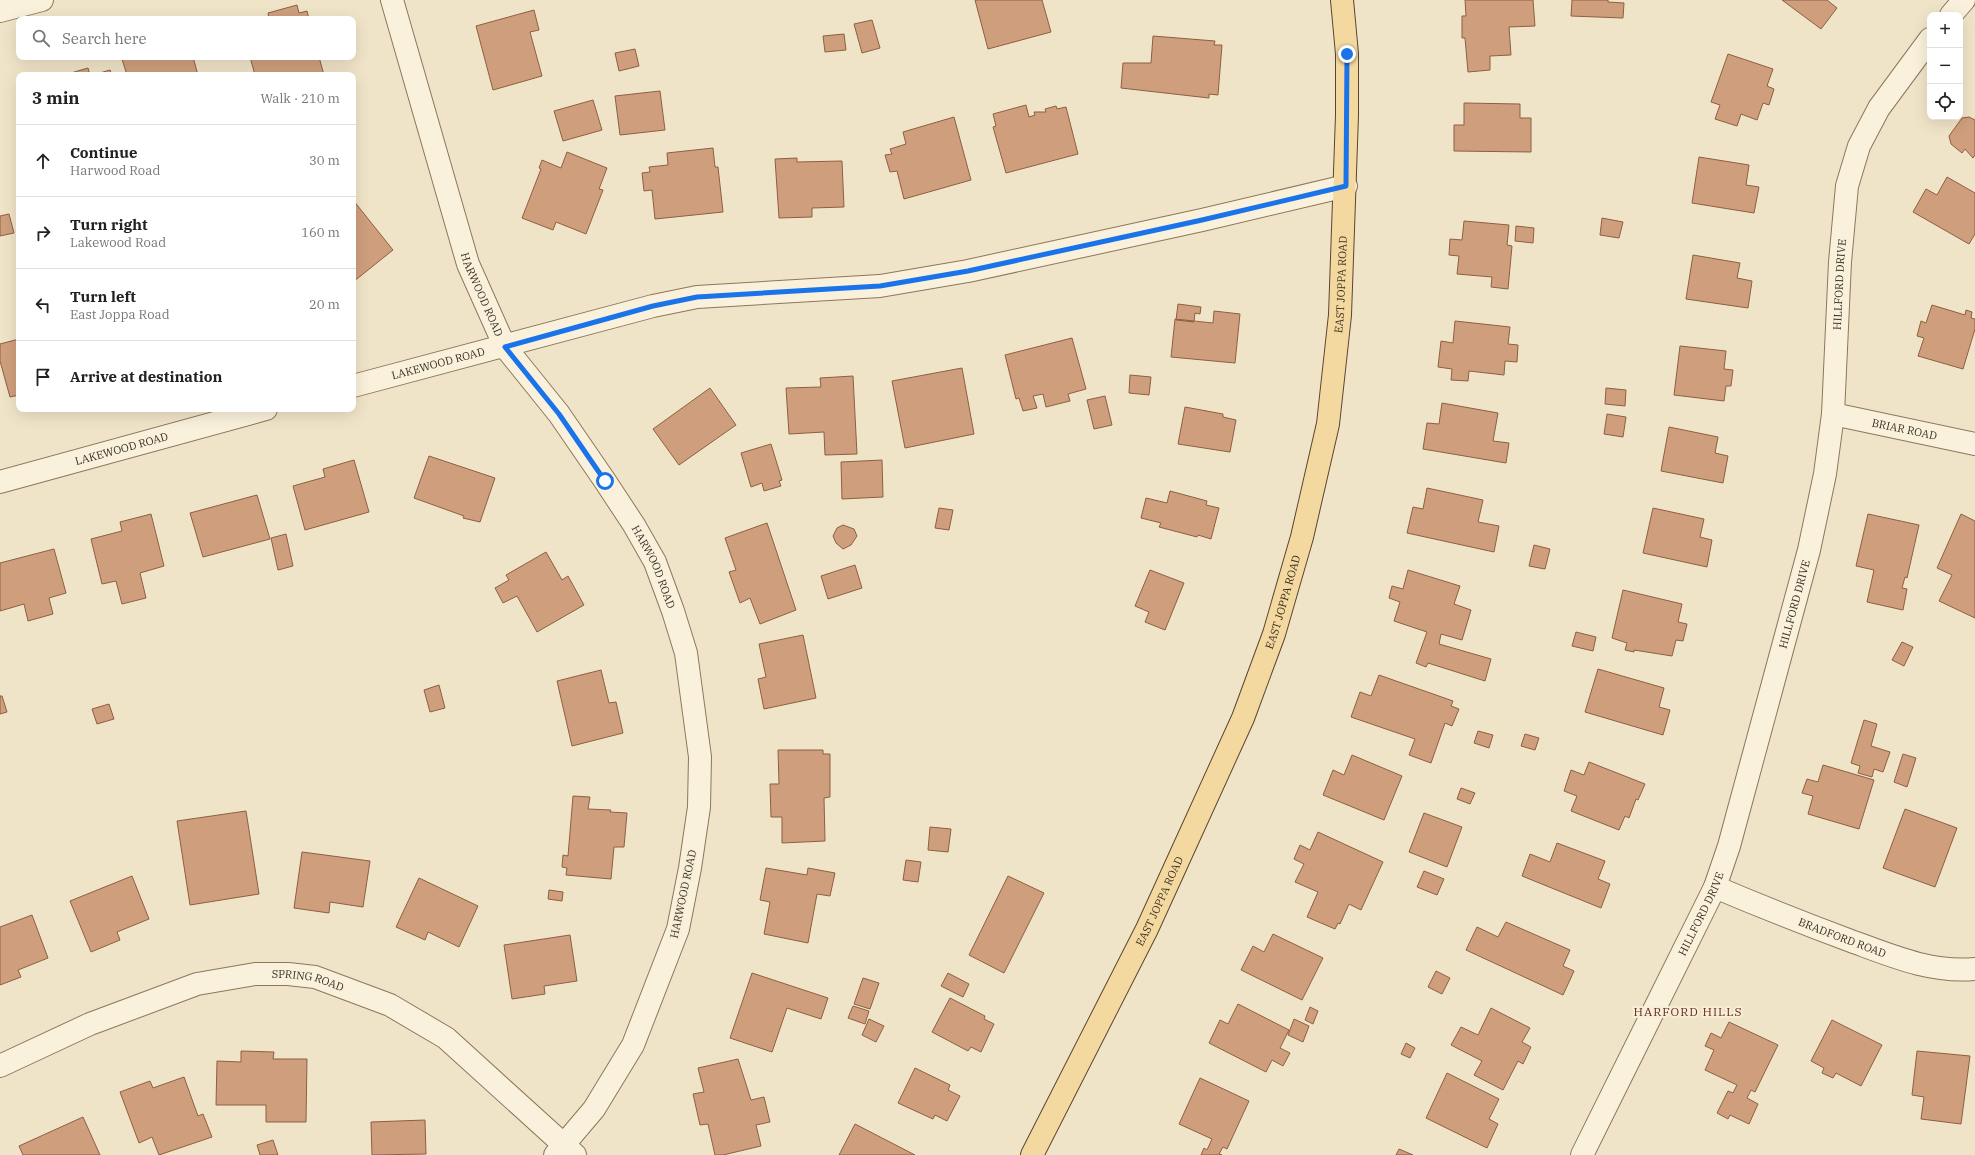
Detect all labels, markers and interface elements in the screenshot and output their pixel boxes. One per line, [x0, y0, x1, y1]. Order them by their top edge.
map controls [1927, 12, 1963, 120]
button: + [1927, 12, 1963, 48]
search box [16, 16, 356, 60]
icon: search [30, 27, 52, 49]
text: Search here [62, 29, 147, 48]
route end [1338, 45, 1356, 63]
button: − [1927, 48, 1963, 84]
button: locate [1927, 84, 1963, 120]
text: 3 min [32, 87, 80, 109]
text: Walk · 210 m [261, 90, 340, 107]
text: Continue [70, 143, 137, 162]
icon: ahead [32, 150, 54, 172]
text: 30 m [309, 152, 340, 169]
text: Harwood Road [70, 162, 160, 179]
text: Turn right [70, 215, 148, 234]
icon: right [32, 222, 54, 244]
text: 160 m [301, 224, 340, 241]
text: Lakewood Road [70, 234, 166, 251]
street label: EAST JOPPA ROAD [1331, 235, 1350, 334]
street label: HILLFORD DRIVE [1830, 238, 1849, 330]
street label: HARWOOD ROAD [458, 251, 506, 339]
text: Turn left [70, 287, 136, 306]
icon: left [32, 294, 54, 316]
text: 20 m [309, 296, 340, 313]
text: East Joppa Road [70, 306, 170, 323]
street label: LAKEWOOD ROAD [390, 344, 486, 382]
icon: arrive [32, 366, 54, 388]
text: Arrive at destination [70, 367, 222, 386]
street label: BRIAR ROAD [1871, 415, 1939, 443]
street label: LAKEWOOD ROAD [73, 429, 170, 468]
route start [596, 472, 614, 490]
street label: HARWOOD ROAD [629, 523, 679, 611]
street label: EAST JOPPA ROAD [1262, 553, 1303, 651]
street label: HILLFORD DRIVE [1776, 558, 1813, 650]
street label: HARWOOD ROAD [667, 848, 699, 940]
street label: EAST JOPPA ROAD [1133, 854, 1186, 948]
street label: HILLFORD DRIVE [1675, 870, 1727, 958]
street label: BRADFORD ROAD [1796, 915, 1888, 960]
street label: SPRING ROAD [272, 967, 346, 994]
district label: HARFORD HILLS [1634, 1004, 1742, 1019]

